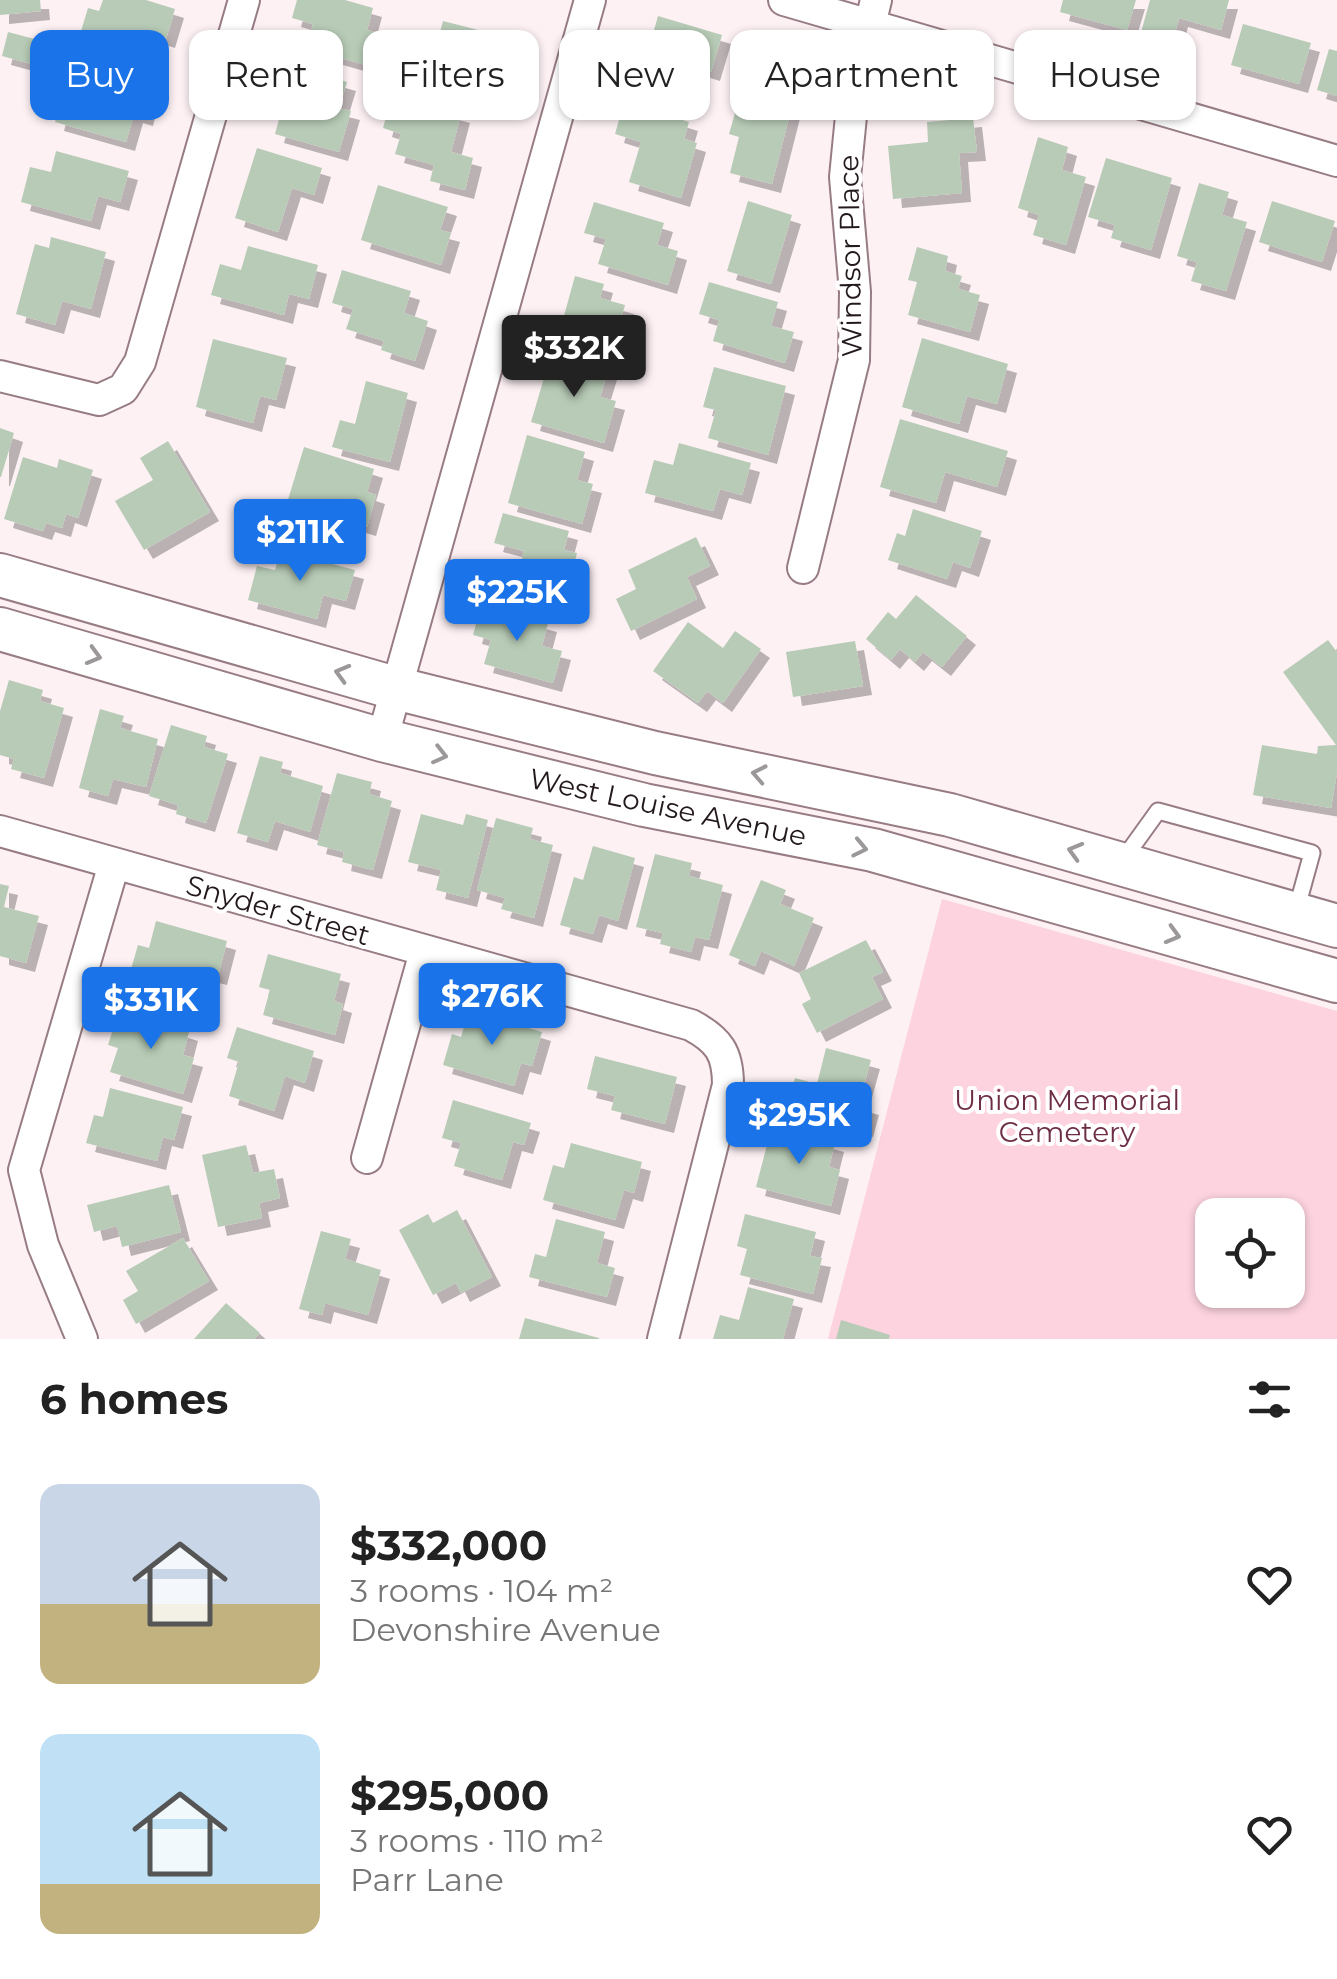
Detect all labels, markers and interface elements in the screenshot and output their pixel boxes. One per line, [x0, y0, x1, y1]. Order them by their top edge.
chip: Buy [30, 30, 169, 120]
chip: Rent [189, 30, 343, 120]
chip: Filters [363, 30, 539, 120]
chip: New [559, 30, 710, 120]
chip: Apartment [730, 30, 994, 120]
chip: House [1014, 30, 1196, 120]
street label: Windsor Place [831, 154, 869, 358]
pin: $332K [504, 315, 644, 400]
text: $332K [524, 328, 624, 367]
pin: $211K [230, 499, 370, 584]
text: $211K [256, 512, 344, 551]
pin: $225K [447, 559, 587, 644]
text: $225K [467, 572, 567, 611]
one-way arrow [84, 645, 102, 666]
one-way arrow [334, 664, 351, 685]
one-way arrow [431, 743, 448, 764]
street label: West Louise Avenue [526, 761, 810, 853]
one-way arrow [751, 765, 768, 786]
one-way arrow [851, 836, 868, 857]
one-way arrow [1067, 842, 1084, 863]
street label: Snyder Street [182, 868, 374, 952]
one-way arrow [1164, 923, 1181, 944]
pin: $276K [422, 963, 562, 1048]
pin: $331K [81, 967, 221, 1052]
text: $276K [441, 976, 543, 1015]
text: $331K [104, 980, 198, 1019]
pin: $295K [729, 1082, 869, 1167]
park label: Union Memorial Cemetery [954, 1083, 1180, 1149]
text: $295K [748, 1095, 850, 1134]
map controls [1195, 1198, 1305, 1308]
button: locate [1195, 1198, 1305, 1308]
icon: filters [1242, 1372, 1297, 1427]
text: 6 homes [40, 1373, 228, 1425]
text: $332,000 [350, 1519, 547, 1571]
icon: home [120, 1524, 240, 1644]
icon: heart [1242, 1557, 1297, 1612]
text: 3 rooms · 104 m² [350, 1571, 613, 1610]
text: Devonshire Avenue [350, 1610, 661, 1649]
text: $295,000 [350, 1769, 549, 1821]
icon: home [120, 1774, 240, 1894]
icon: heart [1242, 1807, 1297, 1862]
text: 3 rooms · 110 m² [350, 1821, 604, 1860]
text: Parr Lane [350, 1860, 504, 1899]

